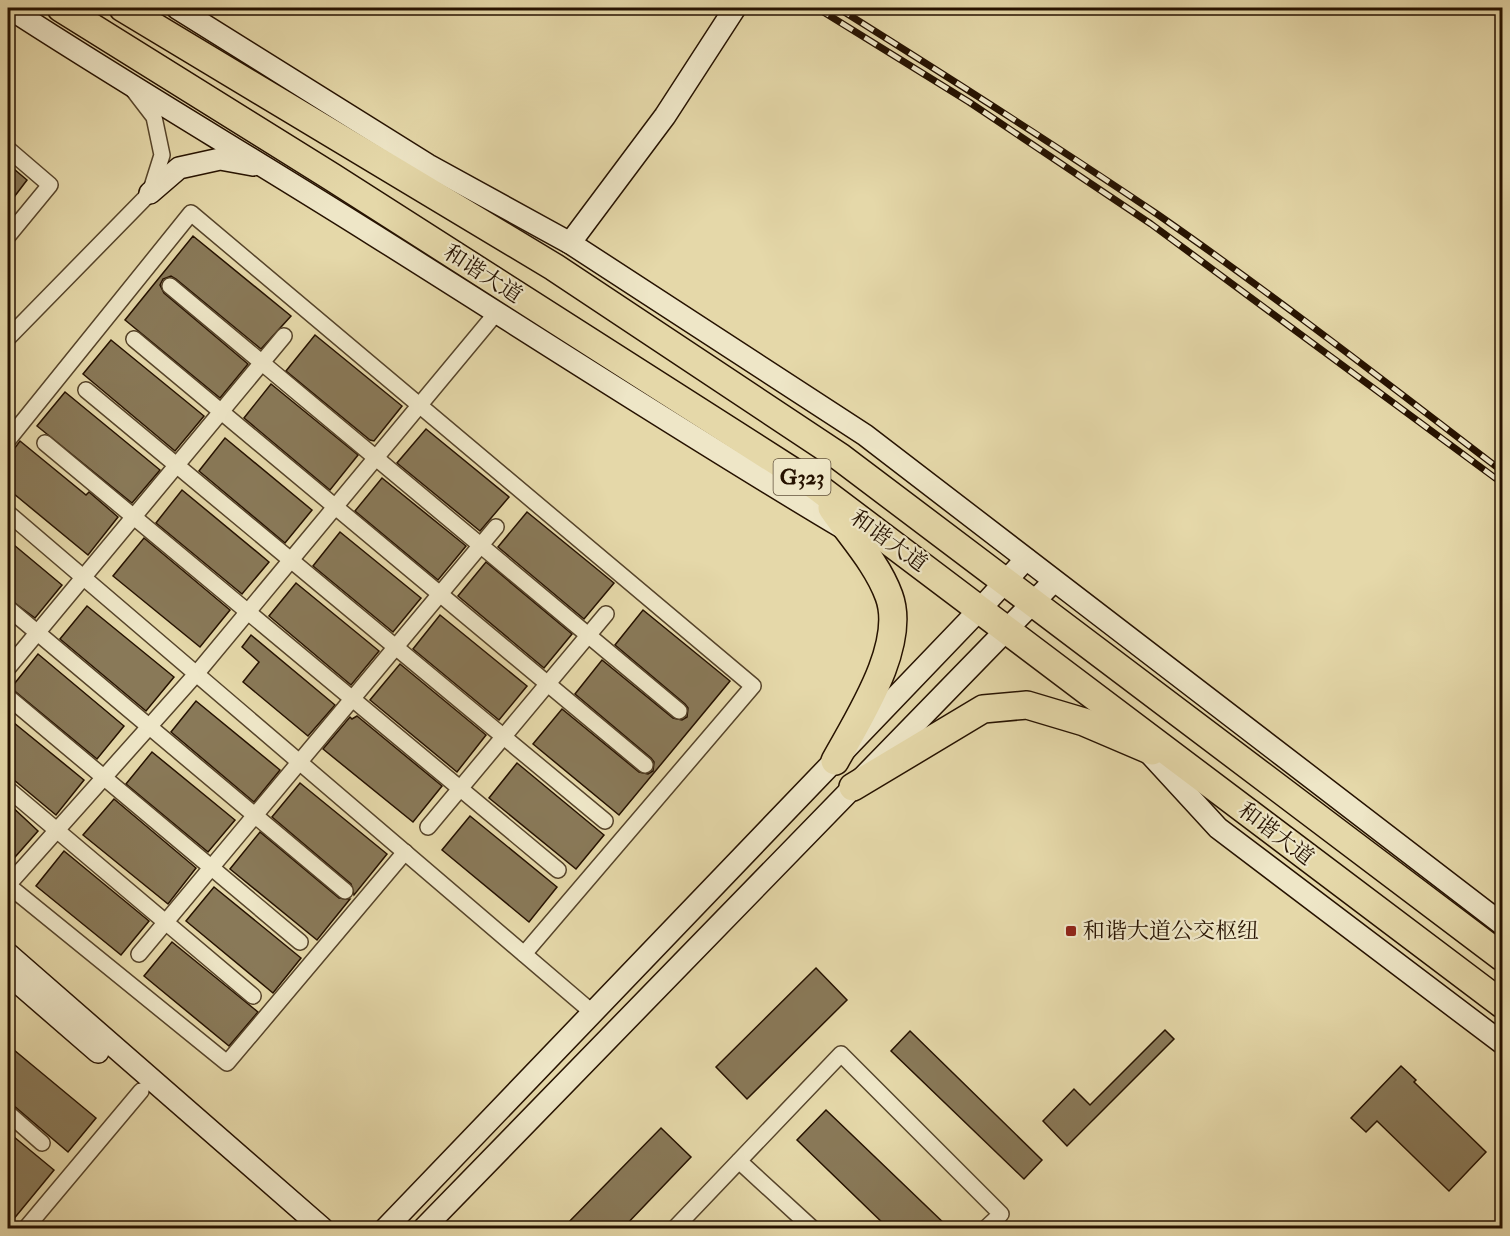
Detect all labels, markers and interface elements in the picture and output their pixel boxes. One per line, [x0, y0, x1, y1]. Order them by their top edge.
street label: 和谐大道 [438, 238, 528, 310]
road number: G323 [774, 459, 830, 495]
street label: 和谐大道 [845, 504, 933, 578]
street label: 和谐大道 [1232, 796, 1320, 872]
place label: 和谐大道公交枢纽 [1083, 917, 1259, 945]
marker: 和谐大道公交枢纽 [1064, 924, 1078, 938]

